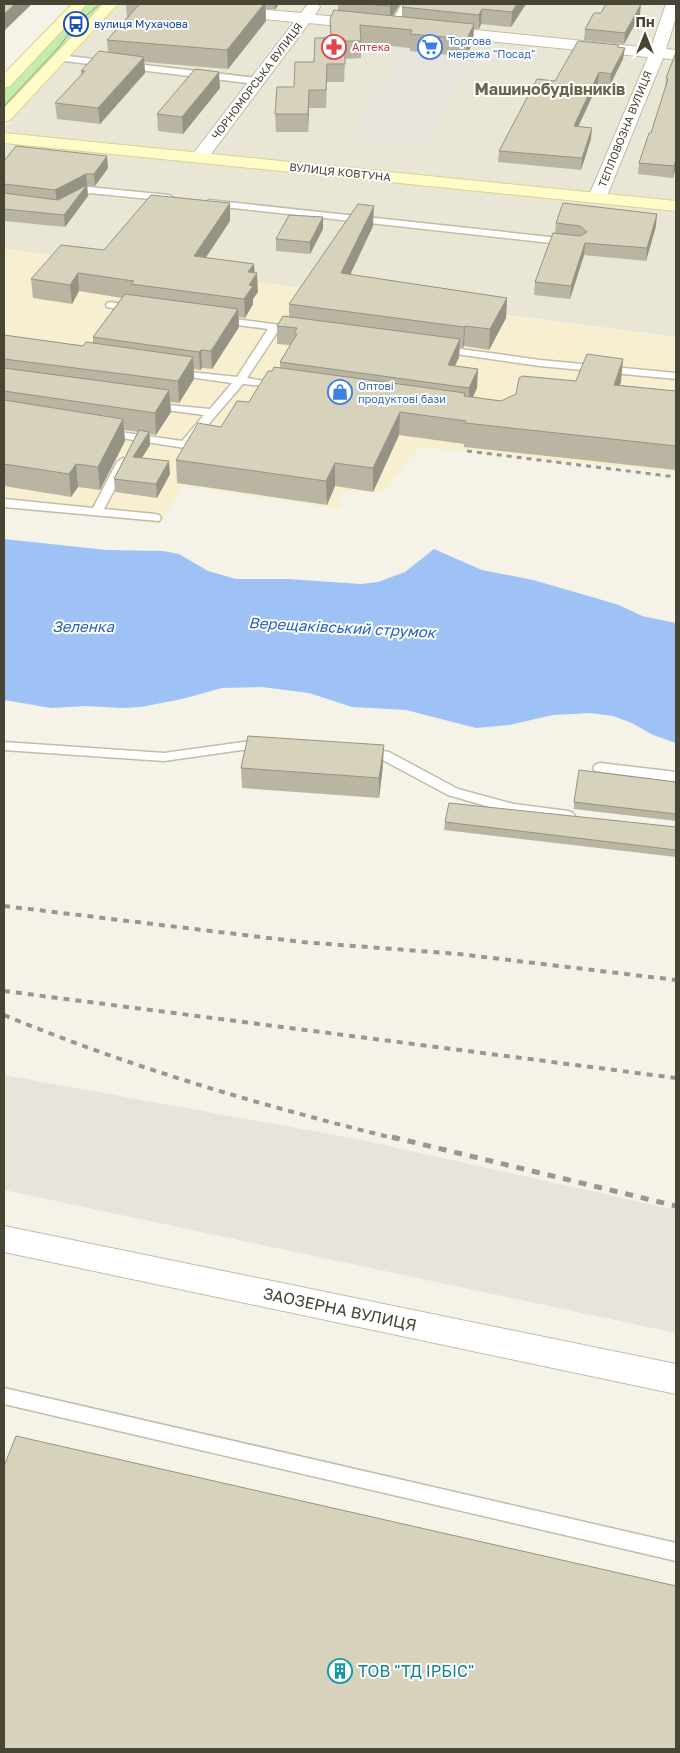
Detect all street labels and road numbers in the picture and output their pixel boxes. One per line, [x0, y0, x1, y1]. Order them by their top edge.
street label: ЧОРНОМОРСЬКА ВУЛИЦЯ [208, 20, 305, 142]
street label: ТЕПЛОВОЗНА ВУЛИЦЯ [595, 69, 654, 189]
street label: ВУЛИЦЯ КОВТУНА [289, 160, 392, 183]
street label: ЗАОЗЕРНА ВУЛИЦЯ [261, 1283, 419, 1335]

